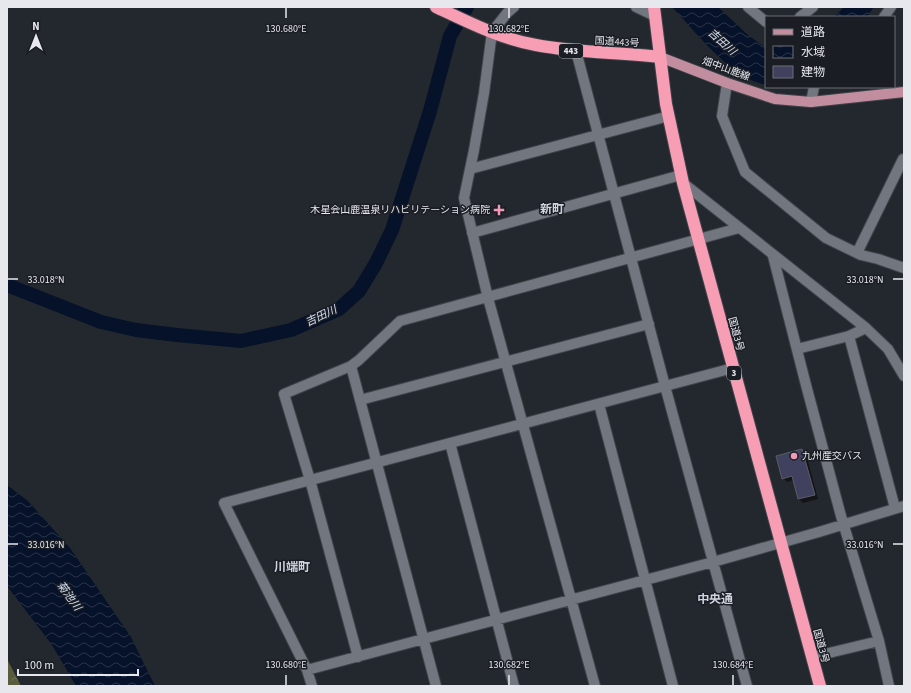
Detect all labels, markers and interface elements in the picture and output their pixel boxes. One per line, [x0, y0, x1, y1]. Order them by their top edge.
north arrow [16, 16, 56, 56]
legend [765, 16, 895, 88]
text: N [32, 19, 40, 34]
text: 130.680°E [266, 22, 306, 36]
text: 130.682°E [489, 22, 529, 36]
text: 道路 [801, 24, 825, 41]
water label: 吉田川 [705, 25, 740, 59]
street label: 国道443号 [594, 34, 640, 50]
road number: 443 [559, 44, 583, 58]
text: 水域 [801, 44, 825, 61]
street label: 畑中山鹿線 [700, 54, 752, 84]
text: 建物 [801, 64, 825, 81]
district label: 新町 [540, 201, 564, 218]
place label: 木星会山鹿温泉リハビリテーション病院 [310, 203, 490, 217]
marker: 木星会山鹿温泉リハビリテーション病院 [493, 204, 505, 216]
text: 33.018°N [27, 273, 65, 287]
text: 33.018°N [846, 273, 884, 287]
water label: 吉田川 [303, 302, 340, 330]
street label: 国道3号 [725, 315, 747, 353]
road number: 3 [727, 366, 741, 380]
place label: 九州産交バス [802, 449, 862, 463]
marker: 九州産交バス [789, 451, 799, 461]
text: 33.016°N [27, 538, 65, 552]
text: 33.016°N [846, 538, 884, 552]
district label: 川端町 [274, 559, 310, 576]
water label: 菊池川 [53, 578, 85, 615]
district label: 中央通 [697, 591, 733, 608]
street label: 国道3号 [810, 627, 832, 665]
scale bar [18, 651, 138, 677]
text: 100 m [24, 657, 54, 674]
text: 130.680°E [266, 658, 306, 672]
text: 130.682°E [489, 658, 529, 672]
text: 130.684°E [713, 658, 753, 672]

